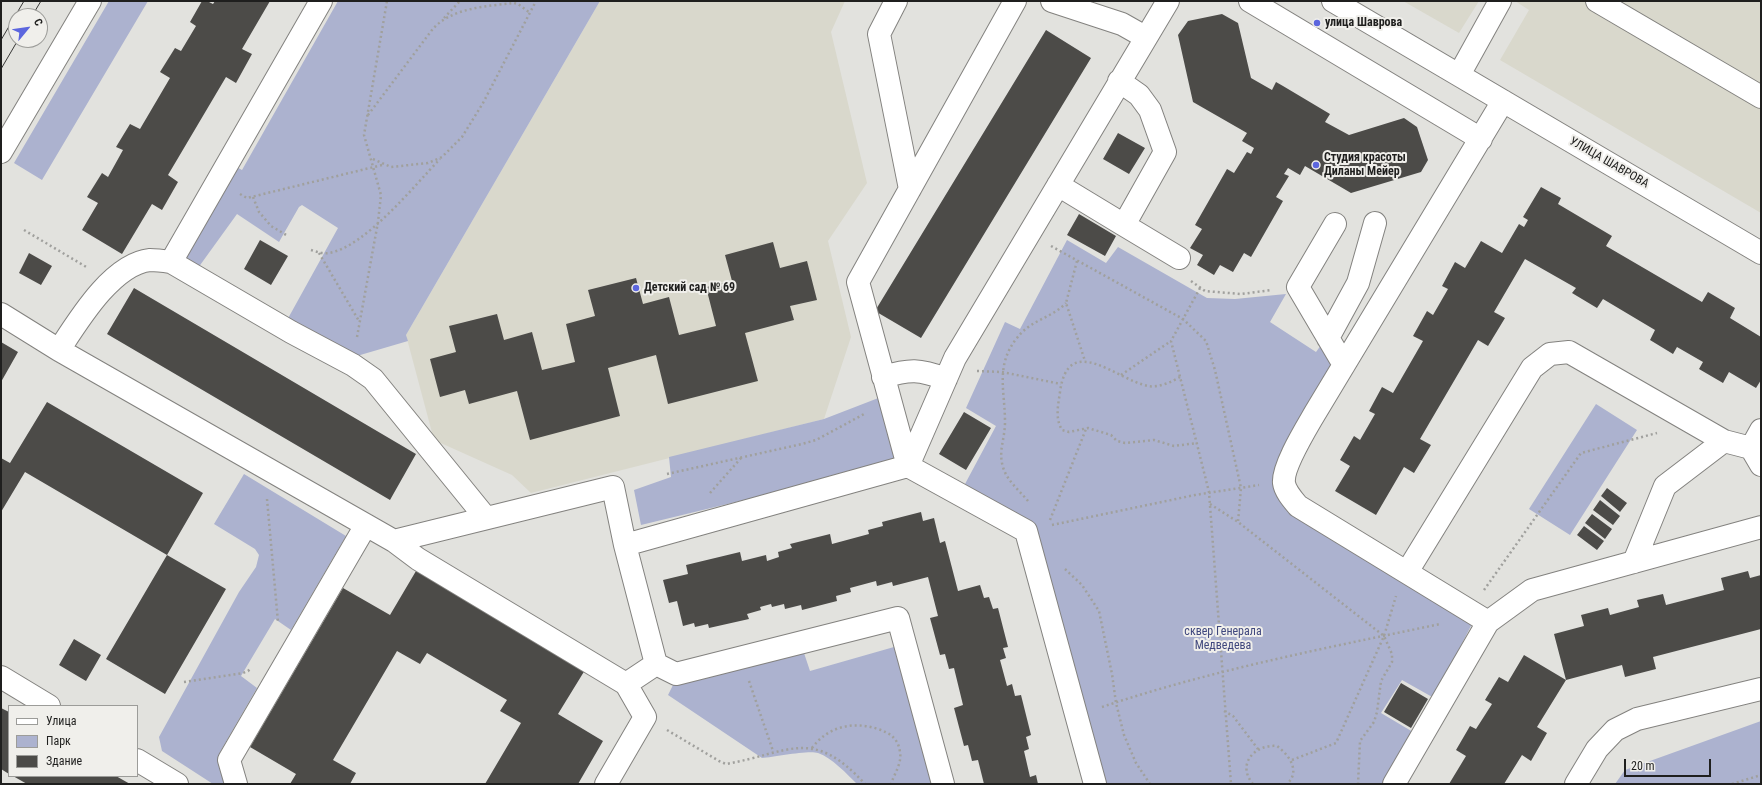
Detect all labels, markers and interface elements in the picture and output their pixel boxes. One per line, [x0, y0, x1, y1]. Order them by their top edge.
north arrow [8, 8, 48, 48]
place label: улица Шаврова [1325, 16, 1402, 30]
text: С [31, 17, 45, 28]
marker: улица Шаврова [1312, 18, 1322, 28]
street label: УЛИЦА ШАВРОВА [1567, 134, 1651, 192]
place label: Студия красоты Диланы Мейер [1324, 151, 1406, 179]
marker: Студия красоты Диланы Мейер [1311, 160, 1321, 170]
place label: Детский сад № 69 [644, 281, 735, 295]
marker: Детский сад № 69 [631, 283, 641, 293]
park label: сквер Генерала Медведева [1184, 625, 1262, 653]
legend [8, 705, 138, 777]
text: Улица [46, 714, 76, 728]
text: Парк [46, 734, 71, 748]
scale bar [1626, 751, 1713, 777]
text: Здание [46, 754, 82, 768]
text: 20 m [1631, 759, 1655, 773]

